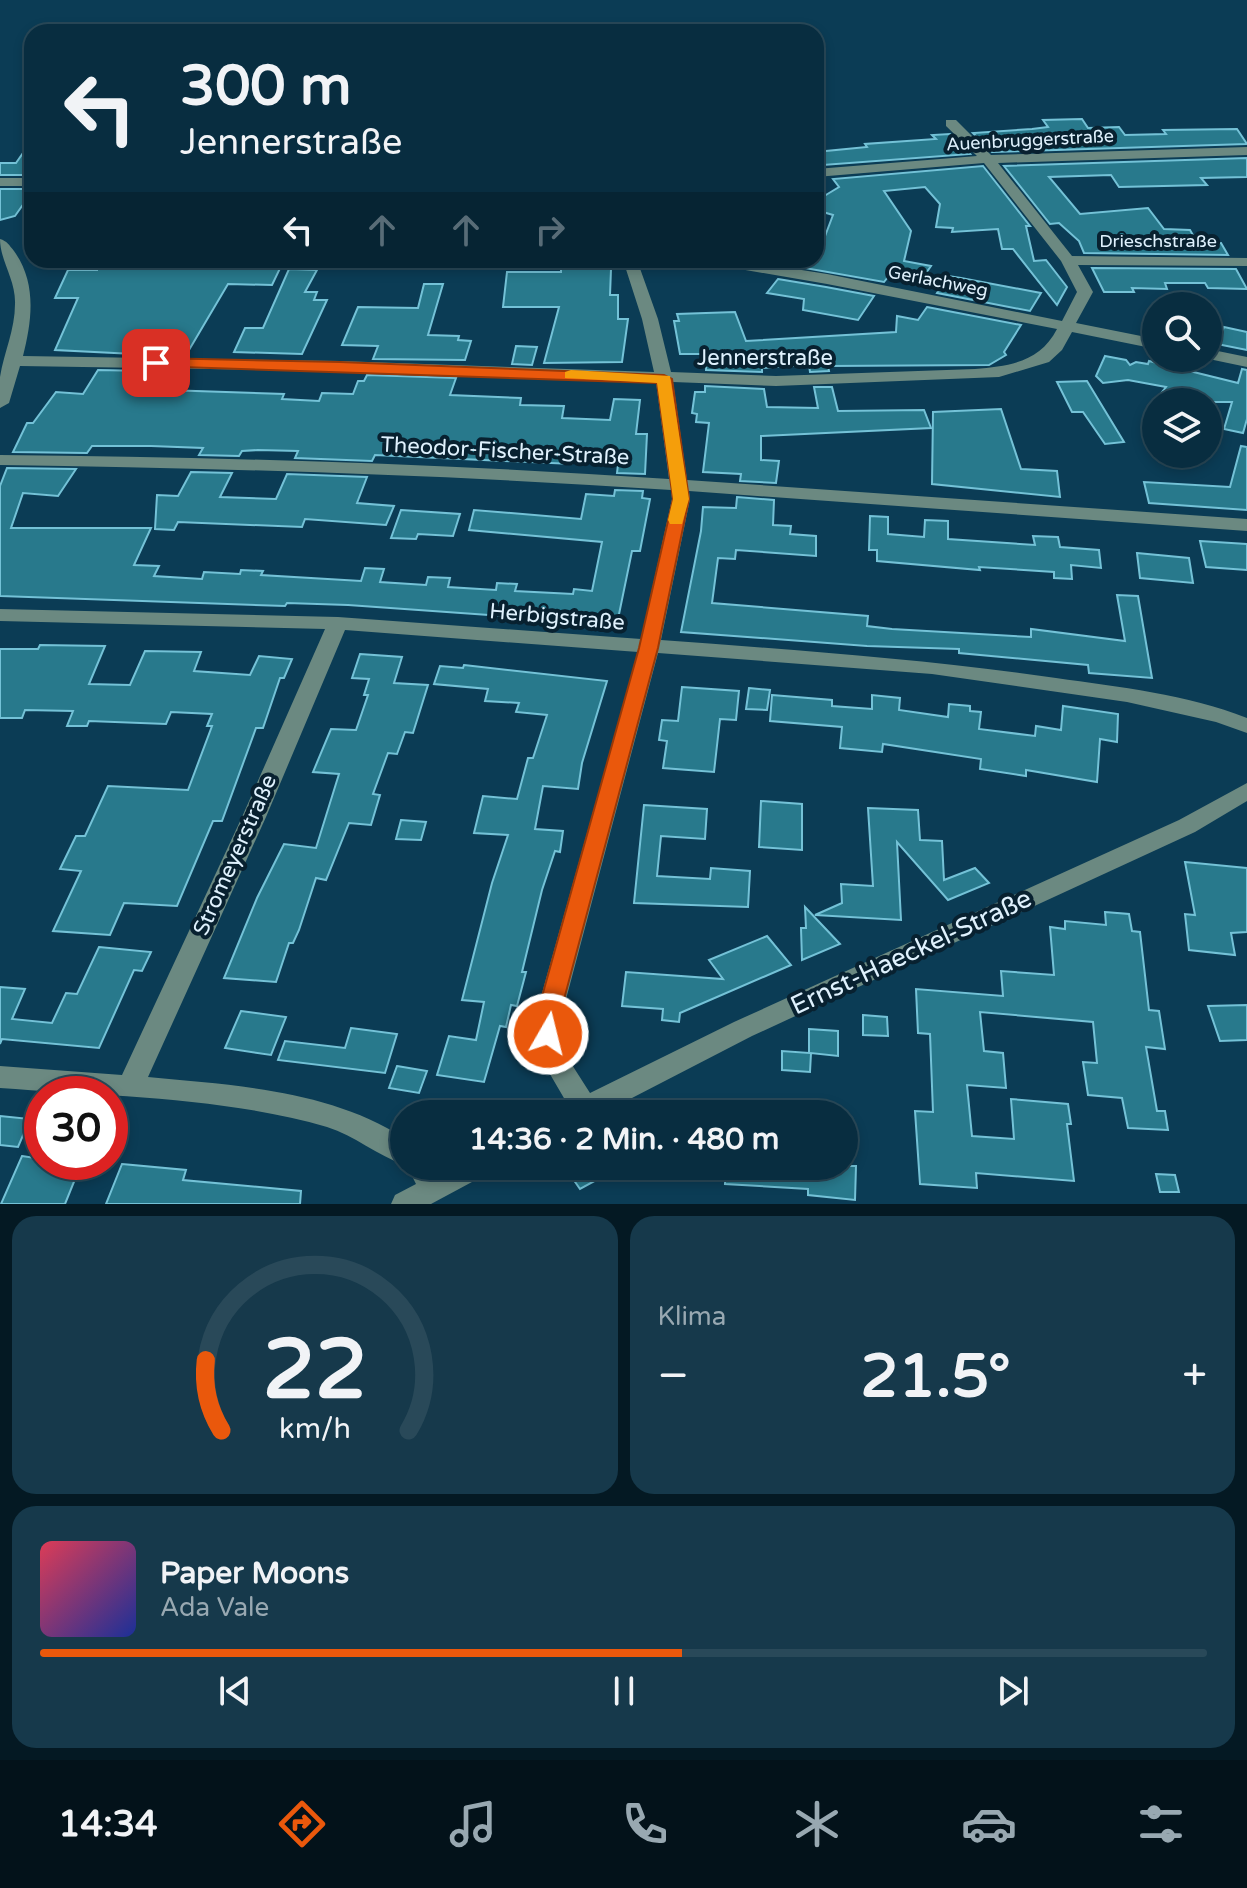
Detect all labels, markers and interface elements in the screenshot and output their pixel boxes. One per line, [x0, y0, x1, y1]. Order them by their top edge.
text: 300 m [180, 53, 351, 120]
icon: left [48, 56, 152, 160]
text: Jennerstraße [180, 121, 402, 164]
street label: Auenbruggerstraße [946, 125, 1114, 155]
icon: left [276, 208, 320, 252]
icon: ahead [360, 208, 404, 252]
icon: ahead [444, 208, 488, 252]
icon: right [528, 208, 572, 252]
street label: Drieschstraße [1099, 230, 1217, 252]
street label: Gerlachweg [886, 261, 990, 301]
map controls [1142, 292, 1222, 468]
button: search [1142, 292, 1222, 372]
pin [122, 329, 190, 397]
icon: arrive [134, 341, 178, 385]
street label: Jennerstraße [697, 345, 833, 371]
button: layers [1142, 388, 1222, 468]
street label: Theodor-Fischer-Straße [380, 432, 630, 470]
street label: Herbigstraße [488, 598, 626, 636]
street label: Stromeyerstraße [188, 770, 282, 940]
street label: Ernst-Haeckel-Straße [786, 883, 1036, 1021]
position arrow [506, 992, 590, 1076]
speed limit sign: 30 [24, 1076, 128, 1180]
text: 14:36 · 2 Min. · 480 m [469, 1121, 779, 1158]
text: Klima [658, 1301, 726, 1332]
text: 22 [263, 1321, 367, 1421]
text: 21.5° [860, 1341, 1011, 1413]
text: − [658, 1350, 689, 1403]
text: + [1182, 1350, 1207, 1403]
text: km/h [279, 1412, 351, 1446]
text: Paper Moons [160, 1555, 349, 1592]
text: Ada Vale [160, 1592, 269, 1623]
icon: previous [213, 1669, 257, 1713]
icon: pause [602, 1669, 646, 1713]
icon: next [991, 1669, 1035, 1713]
icon: directions [274, 1796, 330, 1852]
icon: music [445, 1796, 501, 1852]
icon: phone [617, 1796, 673, 1852]
icon: climate [789, 1796, 845, 1852]
icon: car [961, 1796, 1017, 1852]
icon: filters [1133, 1796, 1189, 1852]
text: 14:34 [58, 1803, 158, 1846]

